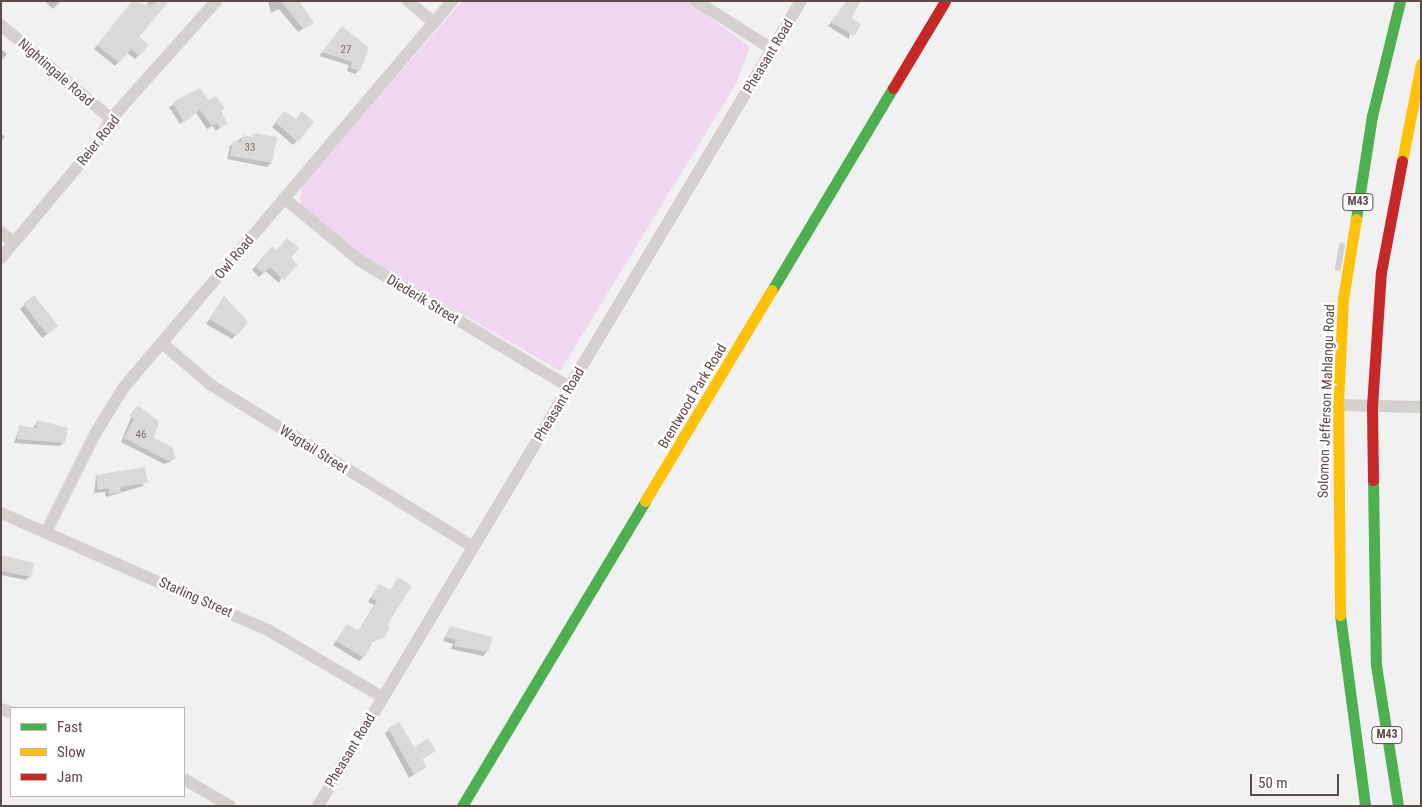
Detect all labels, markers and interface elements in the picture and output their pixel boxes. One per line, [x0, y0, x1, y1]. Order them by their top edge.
street label: Pheasant Road [739, 16, 797, 96]
street label: Nightingale Road [15, 35, 97, 109]
house number: 27 [341, 43, 351, 57]
street label: Reier Road [73, 111, 123, 169]
house number: 33 [245, 141, 255, 155]
road number: M43 [1342, 192, 1374, 212]
street label: Owl Road [211, 232, 257, 282]
street label: Diederik Street [384, 271, 462, 327]
street label: Solomon Jefferson Mahlangu Road [1314, 304, 1338, 498]
street label: Brentwood Park Road [654, 341, 730, 451]
street label: Pheasant Road [530, 364, 588, 444]
street label: Wagtail Street [277, 421, 351, 477]
house number: 46 [136, 428, 146, 442]
street label: Starling Street [157, 573, 235, 621]
legend [10, 707, 185, 797]
street label: Pheasant Road [321, 710, 379, 790]
text: Fast [57, 718, 82, 736]
road number: M43 [1371, 726, 1403, 744]
text: Slow [57, 743, 86, 761]
scale bar [1252, 764, 1341, 796]
text: Jam [57, 768, 83, 786]
text: 50 m [1258, 774, 1288, 792]

